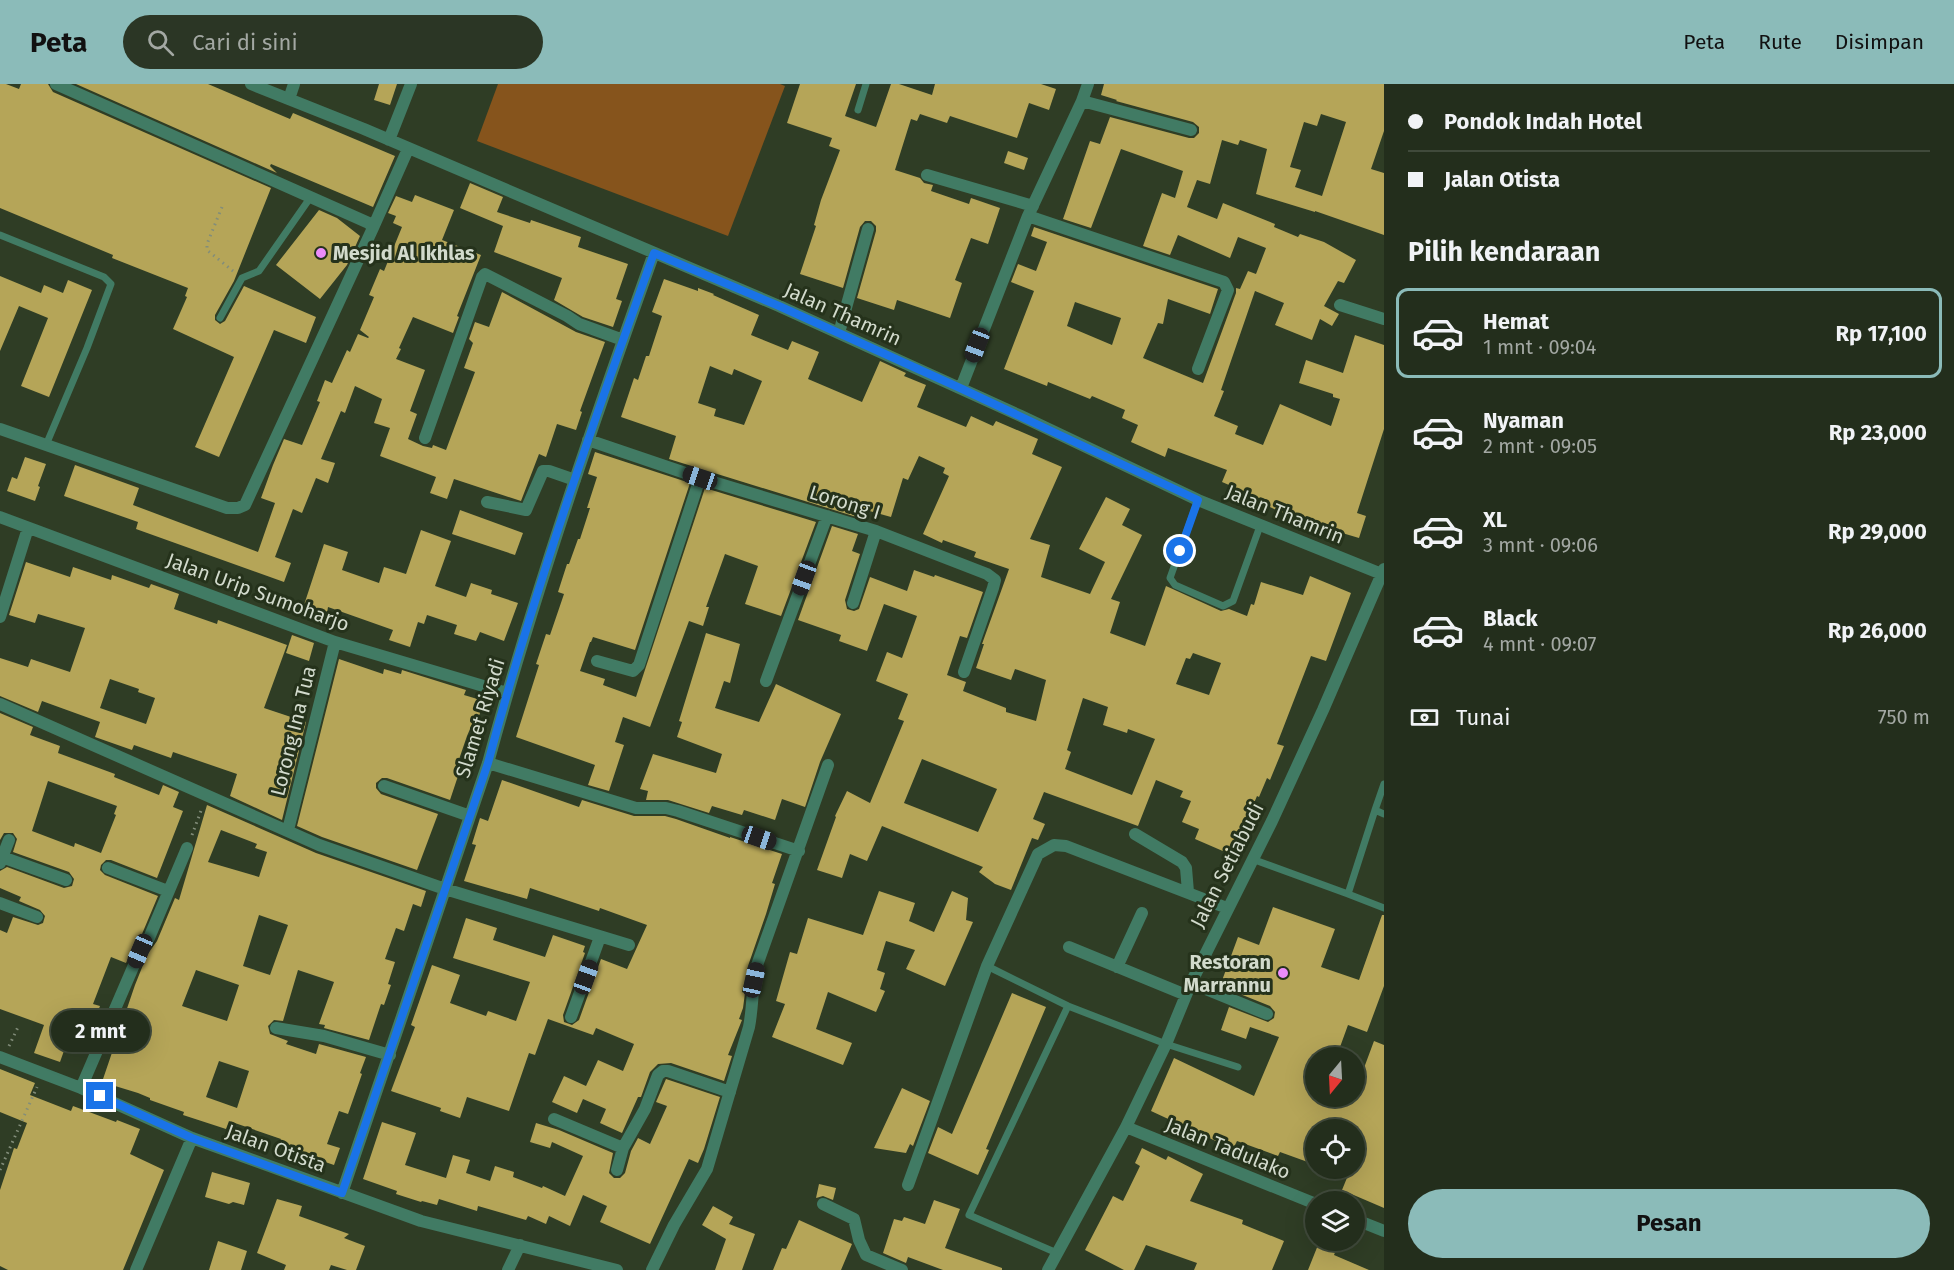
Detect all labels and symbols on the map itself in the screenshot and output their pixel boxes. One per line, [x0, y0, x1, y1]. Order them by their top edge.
place label: Mesjid Al Ikhlas [333, 241, 475, 265]
marker: Mesjid Al Ikhlas [314, 246, 328, 260]
street label: Jalan Thamrin [781, 277, 905, 351]
car [962, 325, 992, 365]
car [680, 464, 720, 492]
street label: Jalan Thamrin [1222, 479, 1348, 549]
street label: Lorong I [806, 480, 884, 524]
route start [1166, 537, 1193, 564]
street label: Jalan Urip Sumoharjo [163, 548, 353, 636]
car [789, 558, 819, 598]
street label: Slamet Riyadi [450, 655, 510, 781]
street label: Lorong Ina Tua [265, 663, 321, 799]
street label: Jalan Setiabudi [1185, 798, 1269, 932]
car [739, 824, 779, 852]
car [125, 931, 155, 971]
place label: Restoran Marrannu [1184, 950, 1271, 997]
car [571, 957, 601, 997]
car [741, 961, 767, 999]
marker: Restoran Marrannu [1276, 966, 1290, 980]
callout: 2 mnt [51, 1009, 150, 1051]
north arrow [1305, 1047, 1365, 1107]
route end [86, 1082, 113, 1109]
street label: Jalan Tadulako [1162, 1112, 1294, 1184]
street label: Jalan Otista [223, 1119, 329, 1177]

